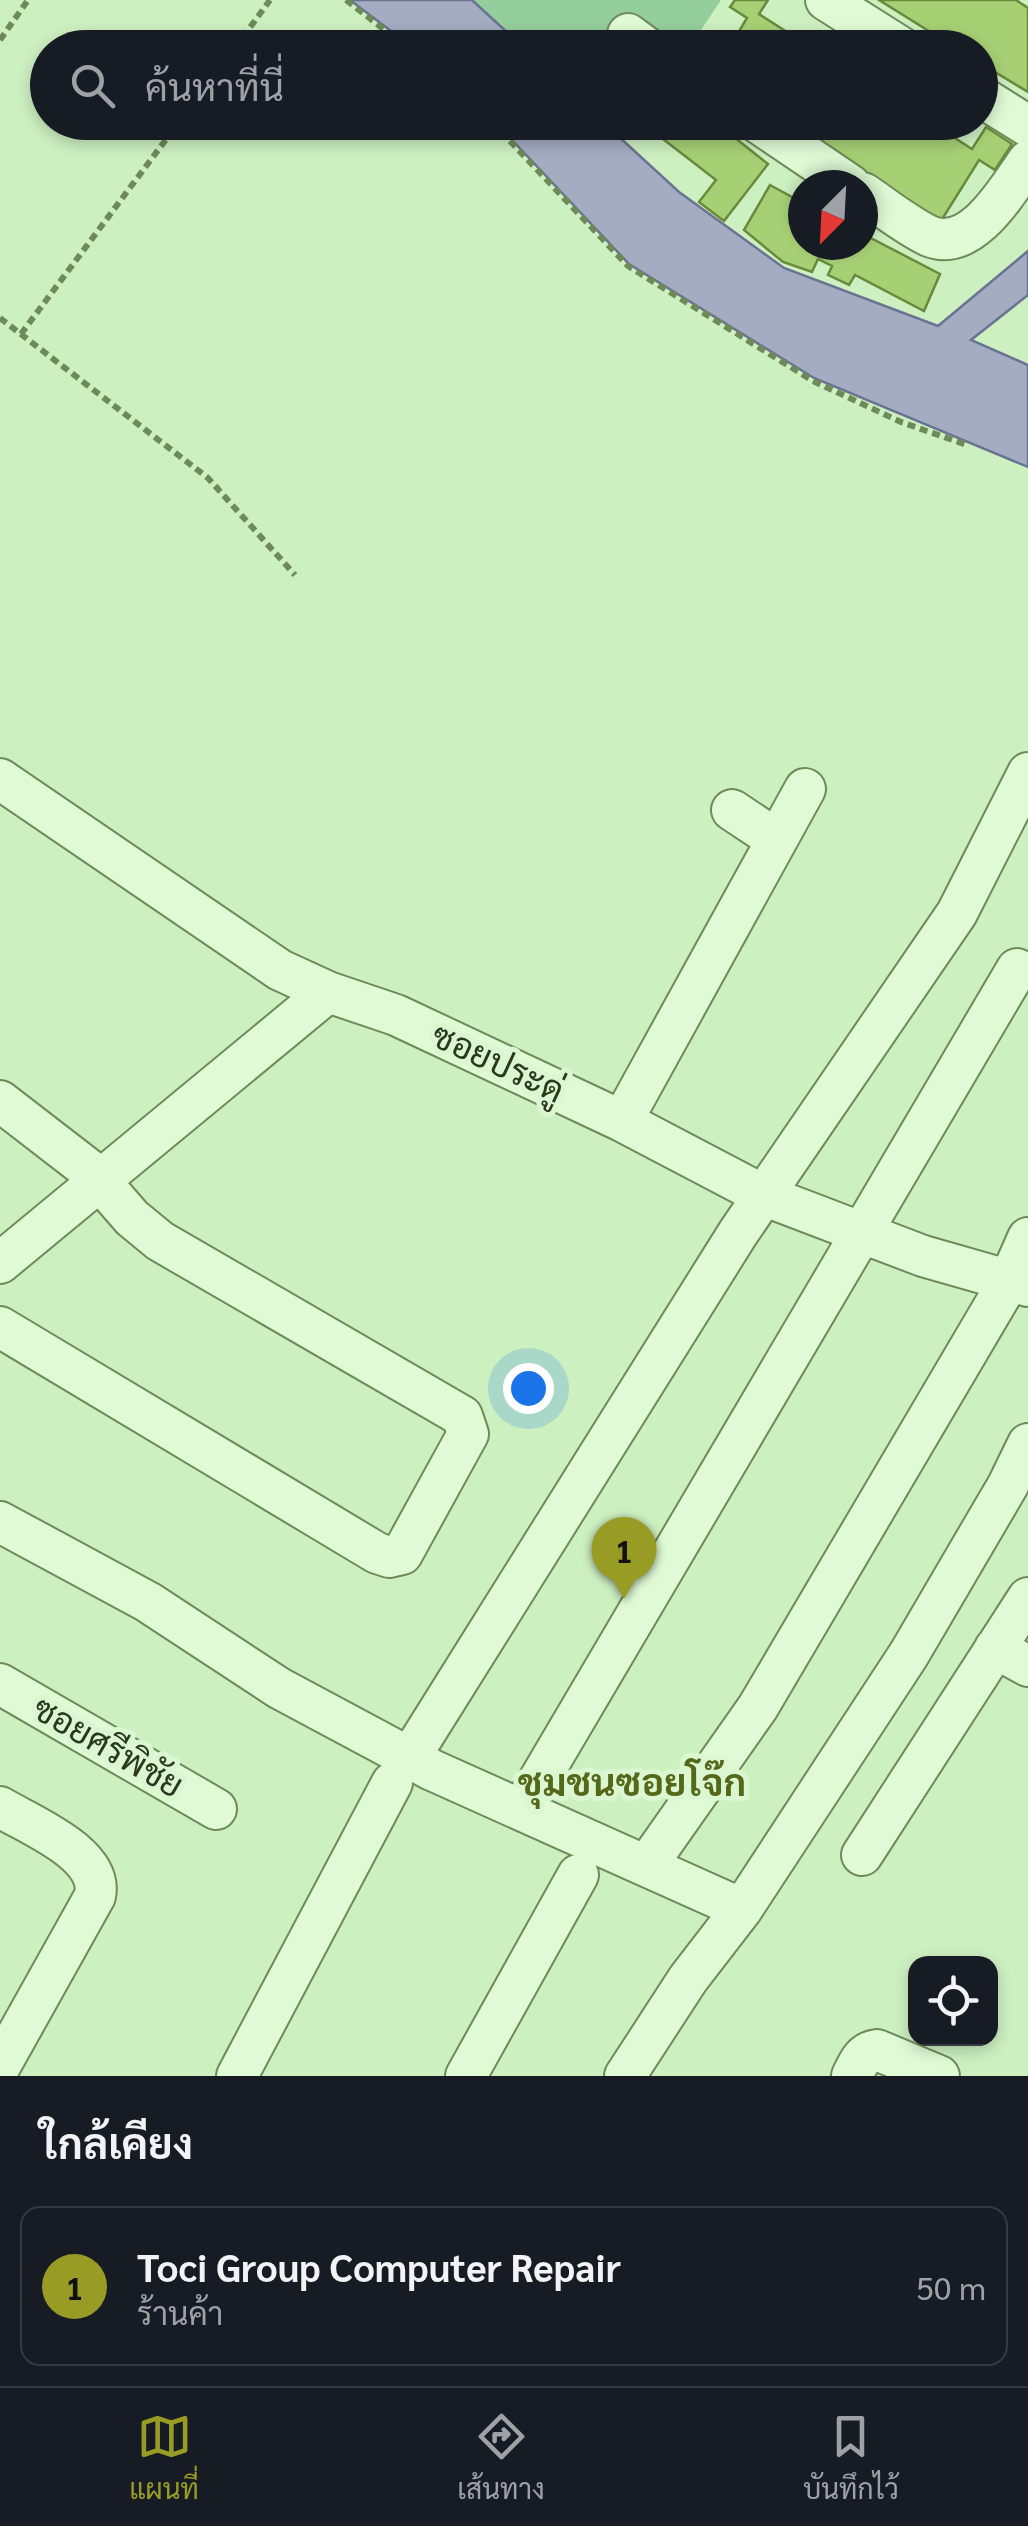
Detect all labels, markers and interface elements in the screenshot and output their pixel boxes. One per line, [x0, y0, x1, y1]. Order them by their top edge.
search box [30, 30, 998, 140]
icon: search [65, 58, 120, 113]
text: ค้นหาที่นี่ [145, 60, 284, 110]
north arrow [788, 170, 878, 260]
street label: ซอยประดู่ [424, 1010, 573, 1115]
your location [503, 1363, 554, 1414]
pin: 1 [592, 1516, 656, 1599]
street label: ซอยศรีพิชัย [26, 1684, 193, 1806]
district label: ชุมชนซอยโจ๊ก [518, 1755, 746, 1809]
map controls [908, 1956, 998, 2046]
button: locate [908, 1956, 998, 2046]
text: ใกล้เคียง [40, 2114, 193, 2169]
text: Toci Group Computer Repair [137, 2241, 621, 2291]
text: 1 [65, 2266, 84, 2307]
text: 50 m [916, 2266, 986, 2307]
text: ร้านค้า [137, 2291, 223, 2332]
tab: แผนที่ [129, 2409, 199, 2505]
tab: เส้นทาง [457, 2409, 545, 2505]
tab: บันทึกไว้ [803, 2409, 899, 2505]

